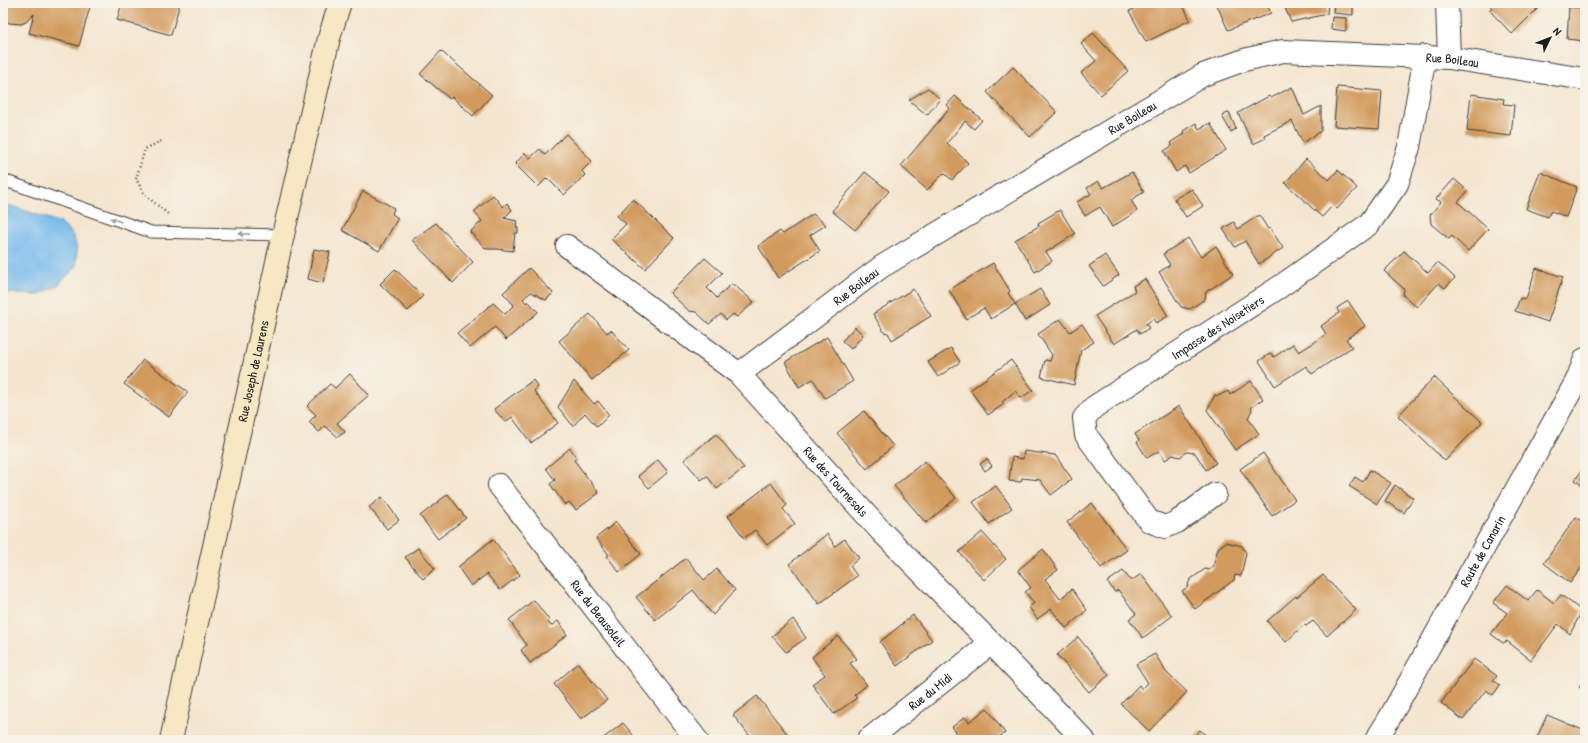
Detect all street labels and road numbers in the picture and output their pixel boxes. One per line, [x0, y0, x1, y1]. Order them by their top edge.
street label: Rue Boileau [1426, 48, 1480, 71]
street label: Rue Boileau [1105, 96, 1159, 139]
street label: Rue Boileau [829, 263, 882, 309]
street label: Impasse des Noisetiers [1168, 290, 1267, 364]
street label: Rue Joseph de Laurens [233, 319, 273, 423]
street label: Rue des Tournesols [799, 442, 872, 520]
street label: Route de Canarin [1455, 512, 1509, 590]
street label: Rue du Beausoleil [567, 576, 630, 650]
street label: Rue du Midi [904, 668, 956, 714]

